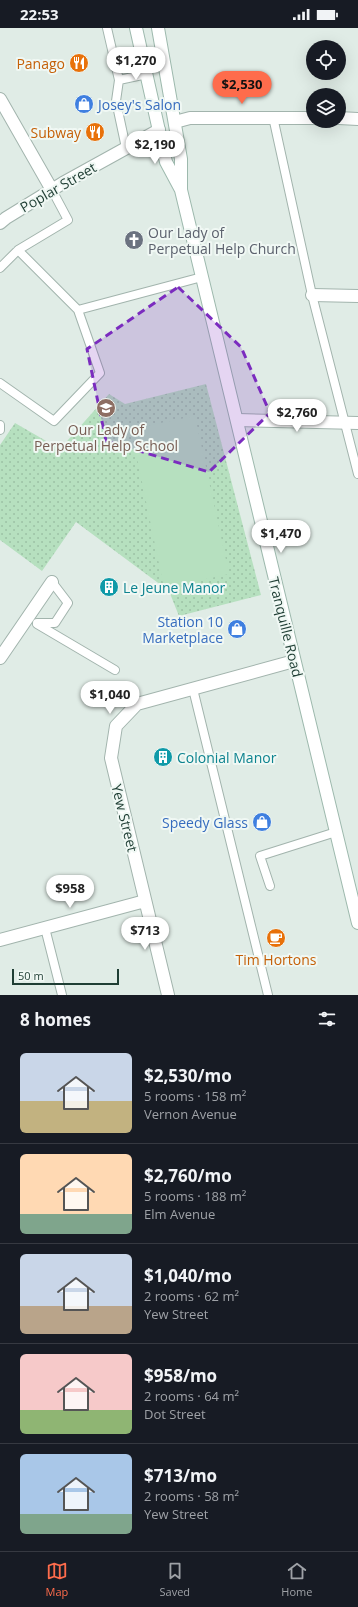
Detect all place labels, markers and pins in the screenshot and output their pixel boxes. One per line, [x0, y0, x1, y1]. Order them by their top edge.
pin: $1,270 [103, 47, 169, 81]
restaurant icon: Panago [68, 52, 90, 74]
place label: Panago [16, 54, 65, 73]
pin: $2,530 [209, 71, 275, 105]
shop icon: Josey's Salon [73, 93, 95, 115]
place label: Josey's Salon [96, 95, 181, 114]
restaurant icon: Subway [84, 121, 106, 143]
place label: Subway [31, 123, 82, 142]
pin: $2,190 [122, 131, 188, 165]
place label: Our Lady of Perpetual Help Church [148, 223, 296, 258]
church icon: Our Lady of Perpetual Help Church [123, 229, 145, 251]
school or university icon: Our Lady of Perpetual Help School [95, 397, 117, 419]
pin: $2,760 [264, 399, 330, 433]
place label: Our Lady of Perpetual Help School [34, 420, 178, 455]
pin: $1,470 [248, 520, 314, 554]
building icon: Le Jeune Manor [98, 576, 120, 598]
place label: Le Jeune Manor [123, 578, 225, 597]
place label: Station 10 Marketplace [142, 612, 223, 647]
shop icon: Station 10 Marketplace [226, 618, 248, 640]
pin: $1,040 [77, 681, 143, 715]
building icon: Colonial Manor [152, 746, 174, 768]
place label: Colonial Manor [177, 748, 277, 767]
shop icon: Speedy Glass [251, 811, 273, 833]
place label: Speedy Glass [162, 813, 248, 832]
pin: $958 [46, 875, 94, 909]
pin: $713 [121, 917, 169, 951]
cafe icon: Tim Hortons [265, 927, 287, 949]
place label: Tim Hortons [236, 950, 317, 969]

